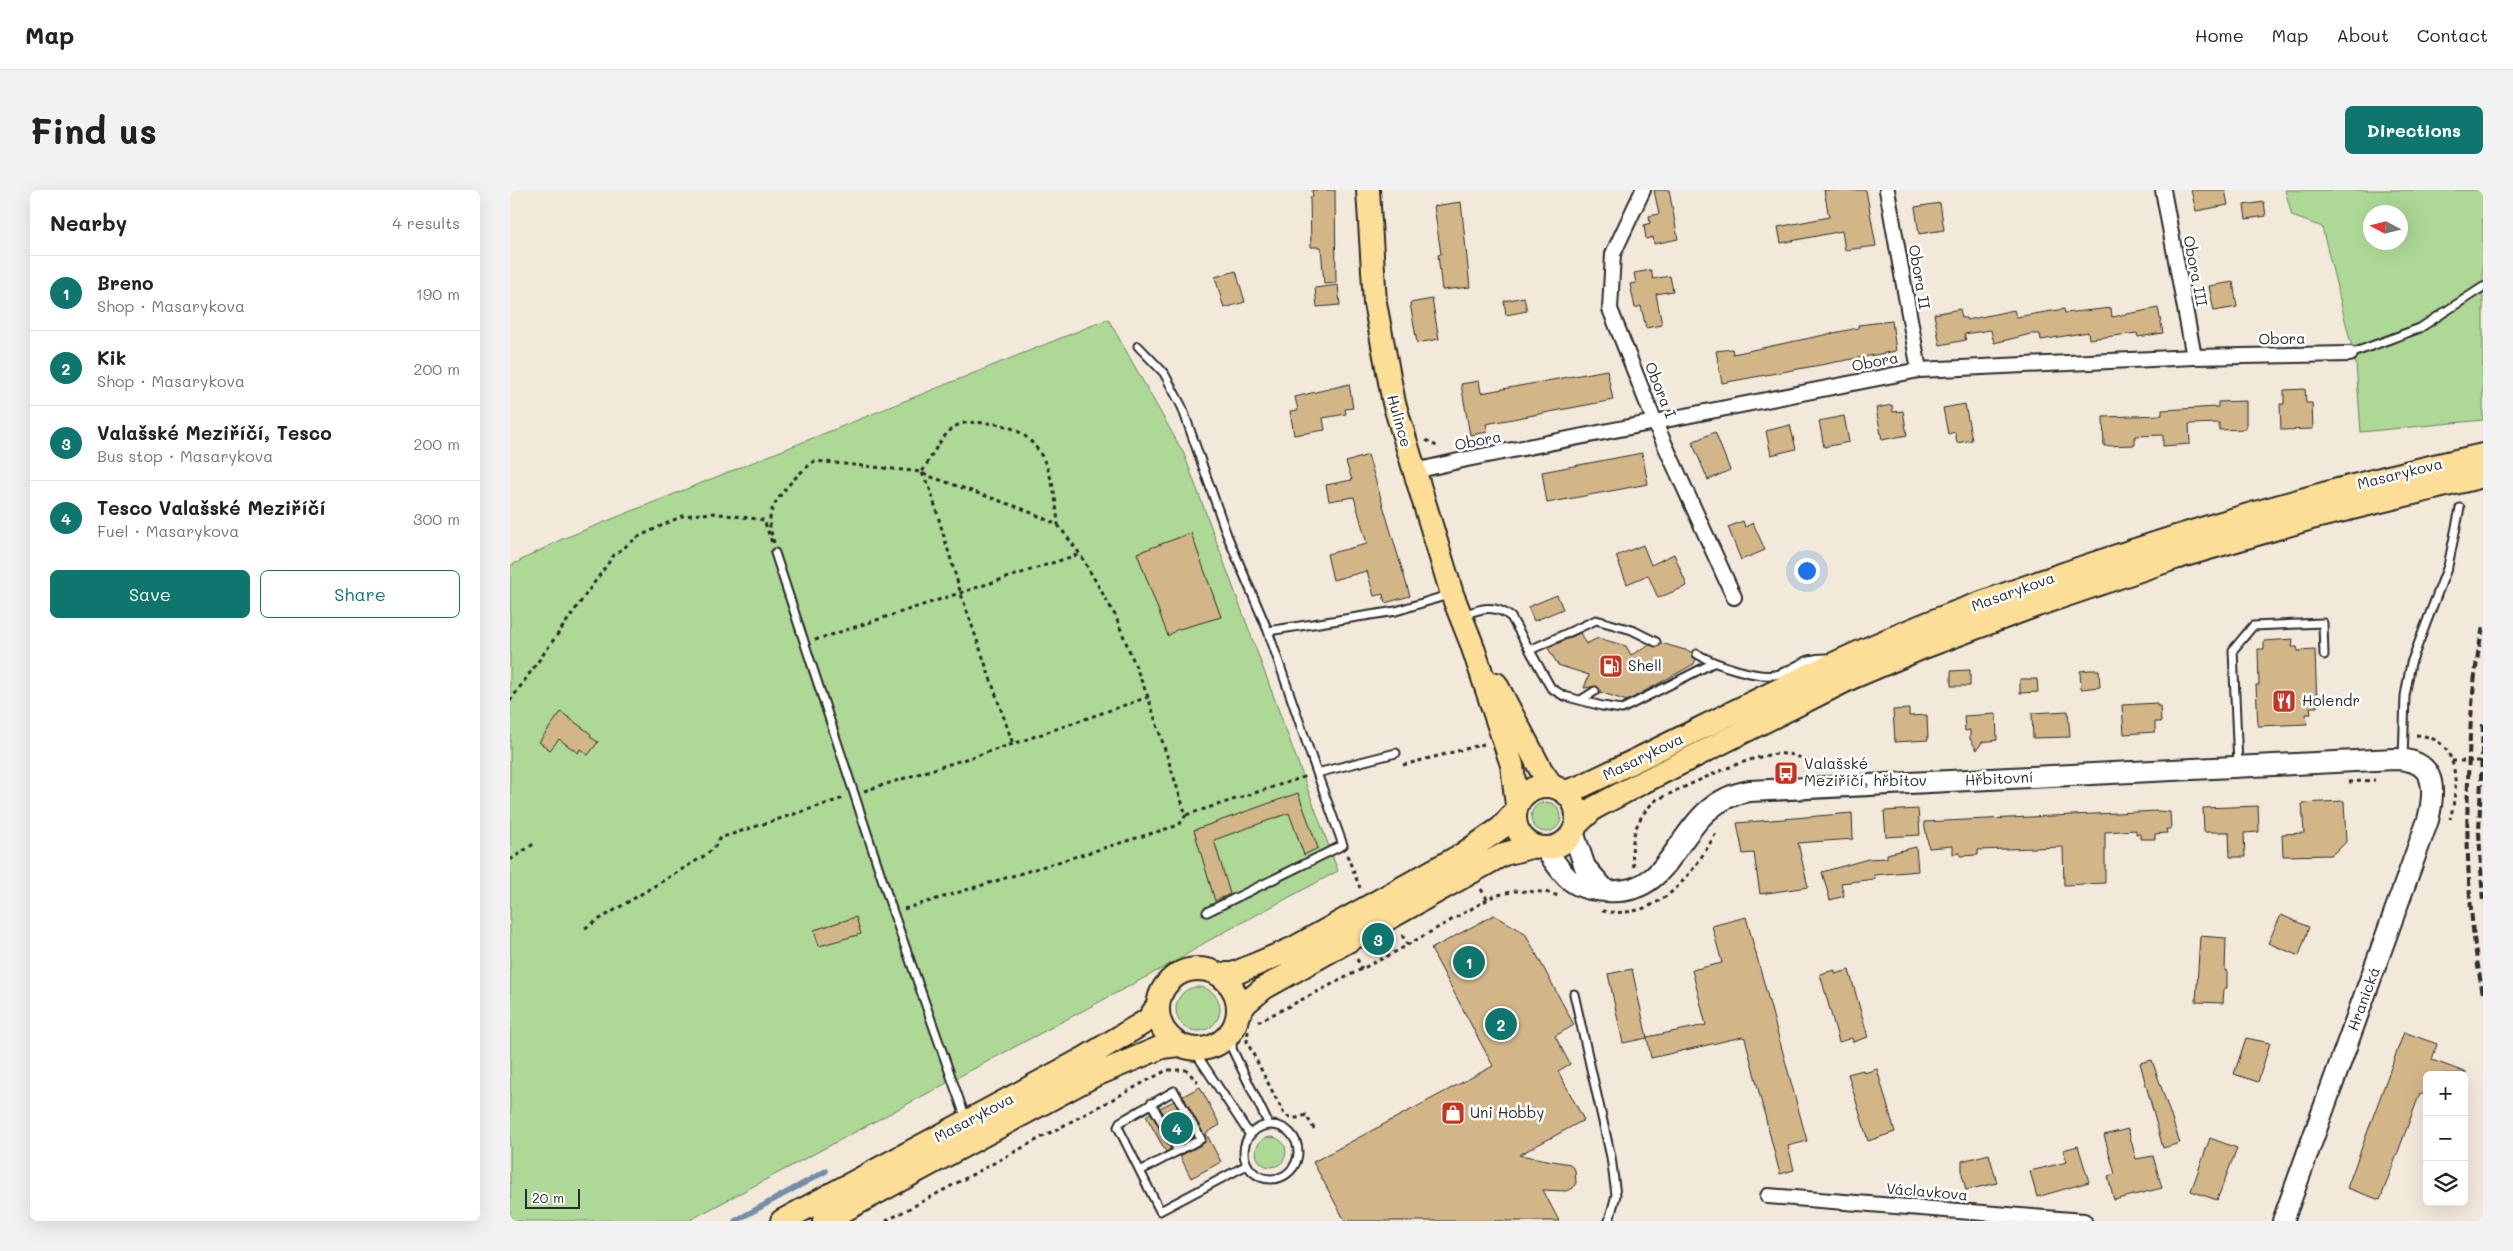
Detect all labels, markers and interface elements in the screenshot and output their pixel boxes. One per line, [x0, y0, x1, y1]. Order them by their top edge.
text: Map [25, 19, 74, 50]
text: Home [2195, 23, 2244, 47]
text: Map [2272, 23, 2308, 47]
text: About [2336, 23, 2389, 47]
text: Contact [2417, 23, 2488, 47]
button: Directions [2345, 106, 2483, 154]
text: Find us [30, 107, 157, 153]
north arrow [2363, 205, 2408, 250]
text: Nearby [50, 209, 127, 236]
text: 4 results [392, 212, 460, 233]
street label: Obora III [2179, 234, 2213, 308]
street label: Obora II [1904, 243, 1936, 311]
text: Breno [97, 270, 153, 295]
text: 1 [62, 283, 70, 304]
text: 190 m [416, 283, 460, 304]
text: Shop · Masarykova [97, 295, 245, 316]
street label: Obora [2258, 328, 2306, 348]
text: Kik [97, 345, 126, 370]
street label: Obora [1850, 347, 1900, 375]
text: 2 [62, 358, 70, 379]
text: 200 m [413, 358, 460, 379]
street label: Obora I [1641, 359, 1681, 421]
text: Shop · Masarykova [97, 370, 245, 391]
street label: Hulince [1383, 392, 1417, 449]
text: Valašské Meziříčí, Tesco [97, 420, 332, 445]
street label: Obora [1453, 426, 1503, 454]
text: 3 [61, 433, 71, 454]
text: 200 m [413, 433, 460, 454]
text: Bus stop · Masarykova [97, 445, 273, 466]
street label: Masarykova [2355, 453, 2445, 493]
text: Tesco Valašské Meziříčí [97, 495, 326, 520]
text: 4 [61, 508, 71, 529]
text: 300 m [413, 508, 460, 529]
text: Fuel · Masarykova [97, 520, 239, 541]
your location [1794, 558, 1820, 584]
street label: Masarykova [1968, 567, 2057, 615]
button: Save [50, 570, 250, 618]
button: Share [260, 570, 460, 618]
fuel station icon: Shell [1598, 653, 1624, 679]
place label: Shell [1628, 655, 1662, 675]
restaurant icon: Holendr [2271, 688, 2297, 714]
place label: Holendr [2302, 690, 2360, 710]
street label: Masarykova [1599, 728, 1686, 784]
place label: Valašské Meziříčí, hřbitov [1804, 753, 1927, 790]
bus stop icon: Valašské Meziříčí, hřbitov [1773, 760, 1799, 786]
street label: Hřbitovní [1964, 766, 2034, 790]
pin: 3 [1362, 920, 1394, 958]
pin: 1 [1453, 943, 1485, 981]
street label: Hranická [2342, 964, 2384, 1033]
pin: 2 [1485, 1005, 1517, 1043]
map controls [2423, 1071, 2468, 1206]
button: + [2423, 1071, 2468, 1116]
street label: Masarykova [930, 1088, 1017, 1146]
shop icon: Uni Hobby [1440, 1100, 1466, 1126]
place label: Uni Hobby [1470, 1102, 1544, 1122]
pin: 4 [1161, 1109, 1193, 1147]
button: − [2423, 1116, 2468, 1161]
button: layers [2423, 1161, 2468, 1206]
street label: Václavkova [1885, 1177, 1969, 1205]
scale bar [525, 1186, 580, 1209]
text: 20 m [532, 1188, 564, 1207]

